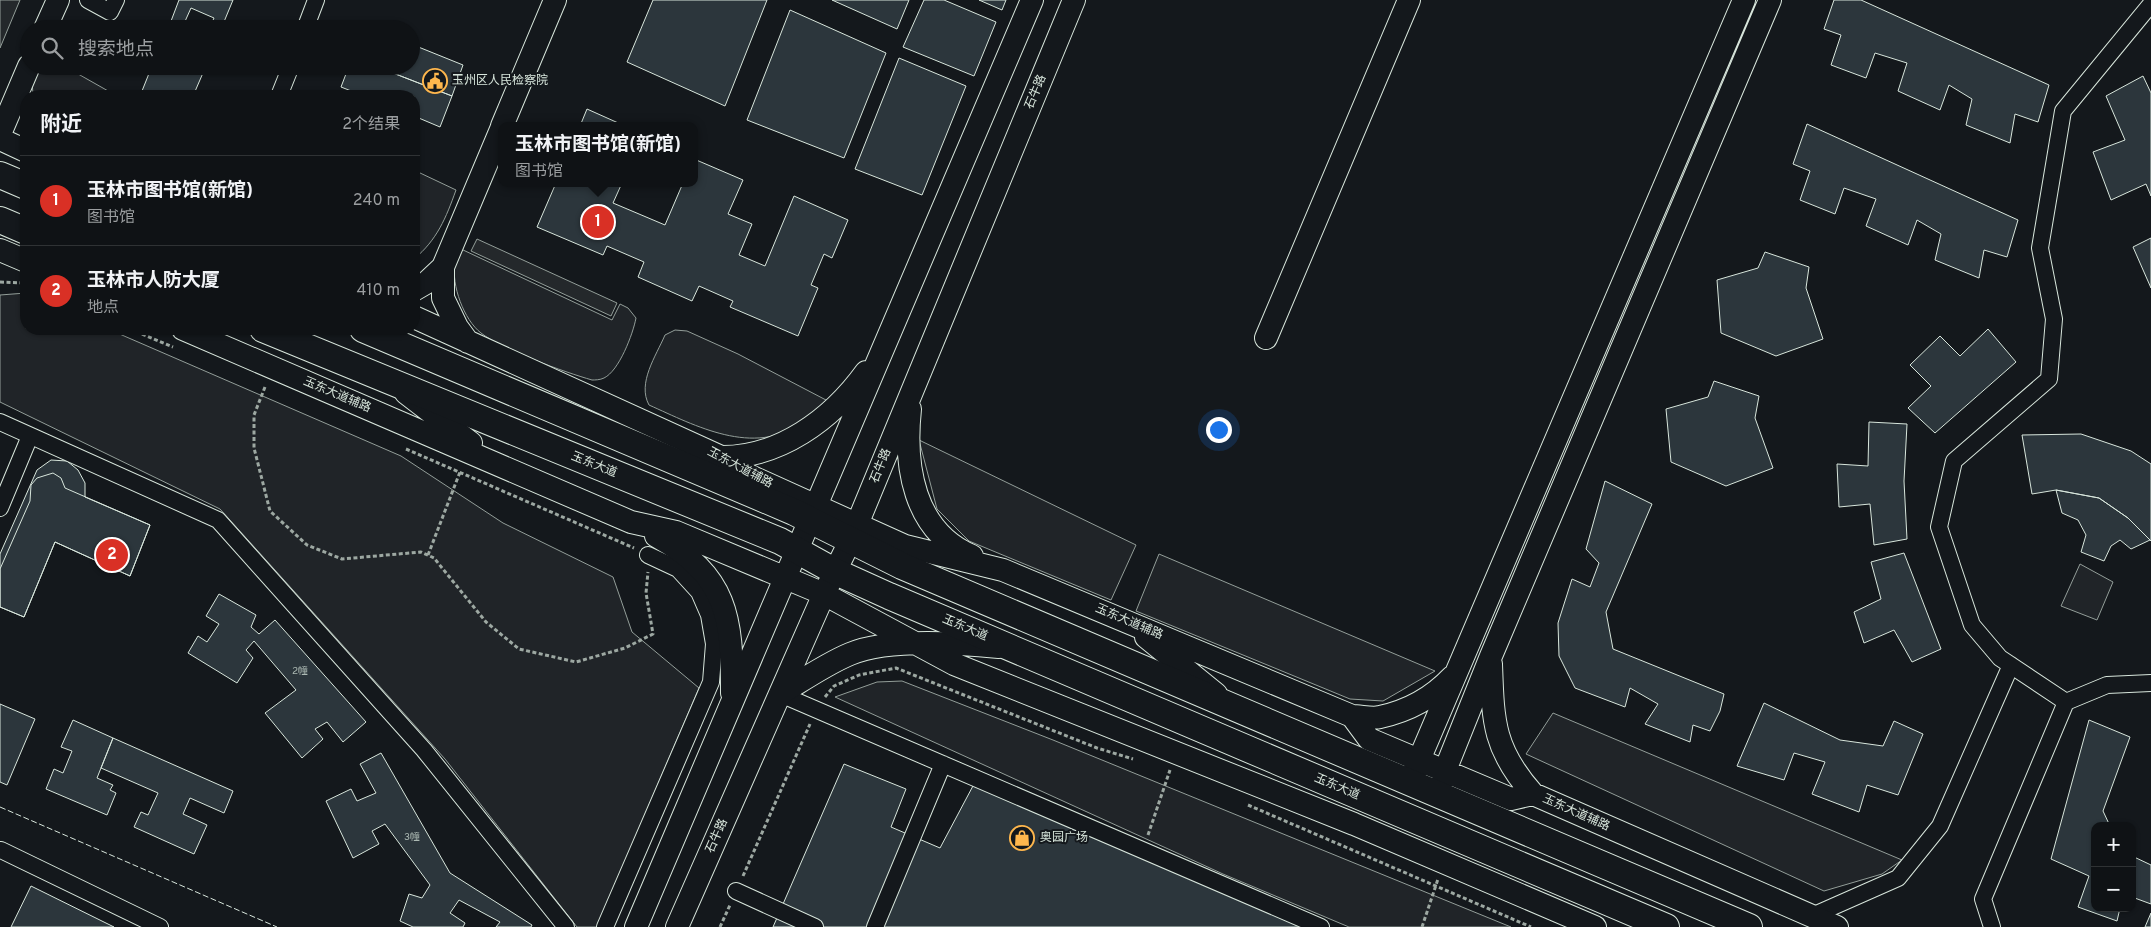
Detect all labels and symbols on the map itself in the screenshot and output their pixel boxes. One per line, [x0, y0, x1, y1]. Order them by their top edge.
public building icon: 玉州区人民检察院 [422, 68, 448, 94]
street label: 石牛路 [1022, 72, 1050, 112]
place label: 玉州区人民检察院 [452, 73, 548, 89]
pin: 1 [582, 203, 614, 241]
street label: 玉东大道辅路 [301, 374, 373, 416]
your location [1206, 417, 1232, 443]
street label: 玉东大道辅路 [704, 444, 776, 492]
street label: 石牛路 [867, 446, 895, 486]
street label: 玉东大道 [569, 449, 619, 481]
pin: 2 [96, 536, 128, 574]
street label: 玉东大道辅路 [1093, 601, 1165, 643]
street label: 玉东大道 [940, 611, 990, 645]
house number: 2幢 [292, 665, 308, 678]
street label: 玉东大道 [1312, 770, 1362, 804]
street label: 玉东大道辅路 [1540, 791, 1612, 835]
street label: 石牛路 [702, 816, 732, 856]
shop icon: 奥园广场 [1009, 825, 1035, 851]
place label: 奥园广场 [1040, 830, 1088, 846]
house number: 3幢 [404, 831, 420, 844]

